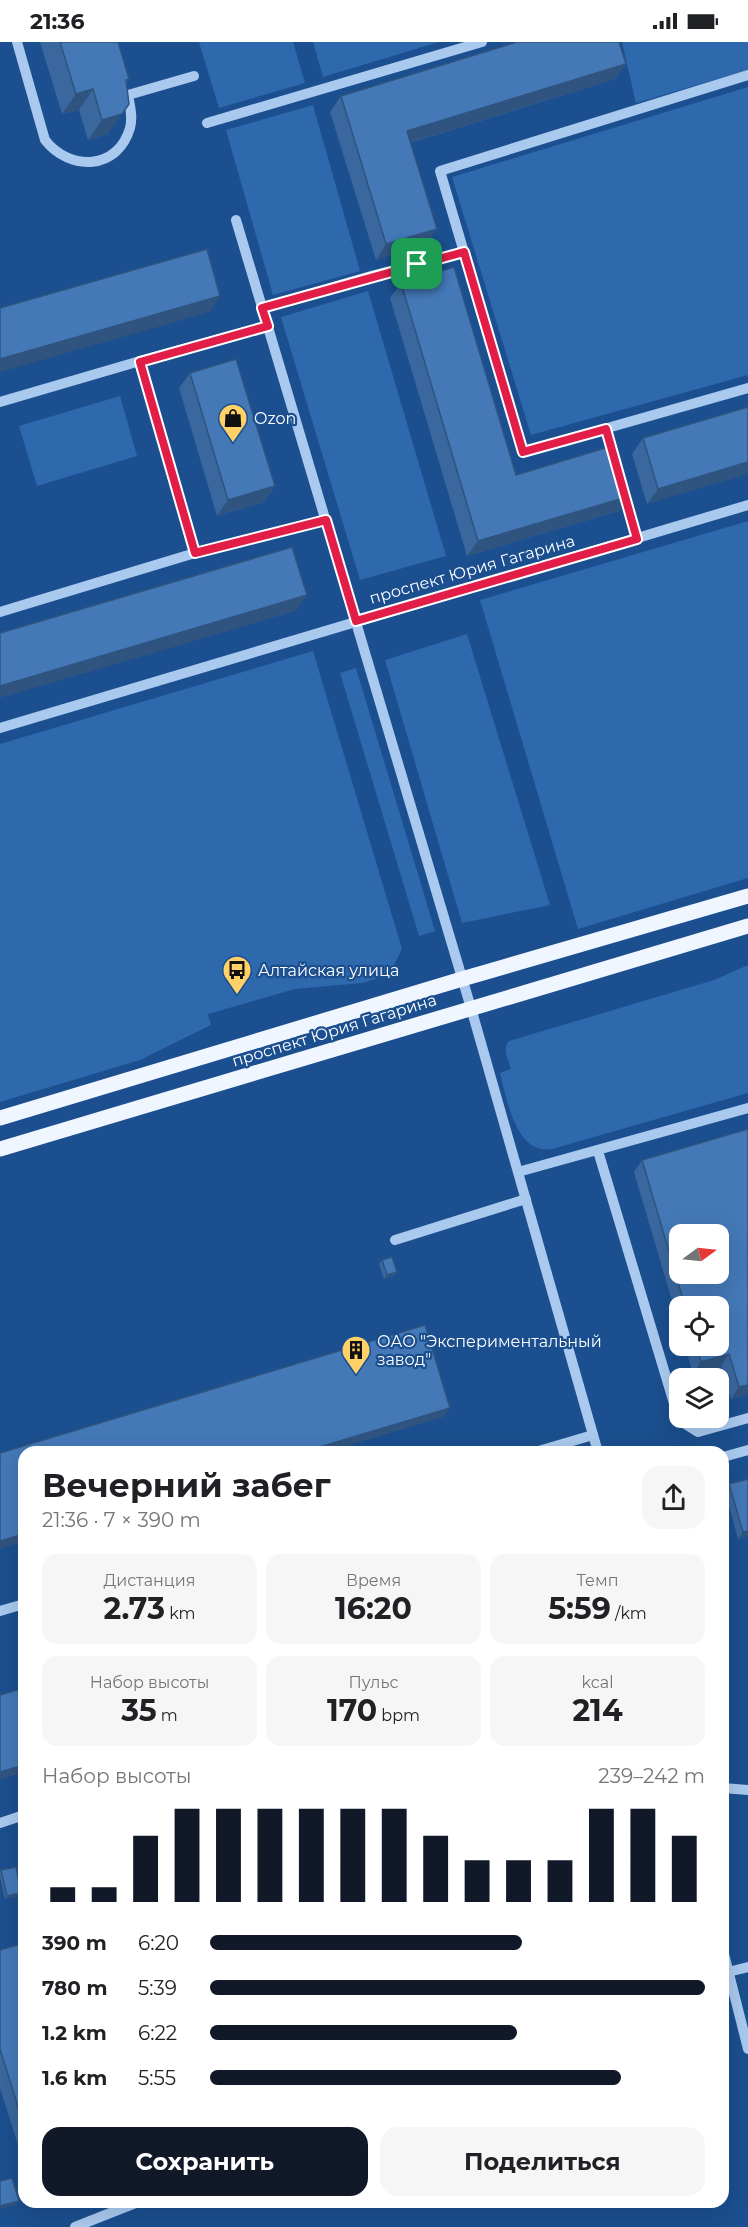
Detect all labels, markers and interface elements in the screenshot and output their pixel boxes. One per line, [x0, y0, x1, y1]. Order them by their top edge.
text: 21:36 [30, 8, 84, 35]
pin [391, 238, 442, 289]
icon: arrive [400, 247, 433, 280]
shop icon: Ozon [217, 402, 249, 444]
place label: Ozon [254, 409, 296, 428]
street label: проспект Юрия Гагарина [367, 531, 577, 608]
bus stop icon: Алтайская улица [221, 954, 253, 996]
place label: Алтайская улица [258, 961, 399, 980]
street label: проспект Юрия Гагарина [230, 990, 439, 1071]
north arrow [669, 1224, 729, 1284]
map controls [669, 1224, 729, 1428]
button: locate [669, 1296, 729, 1356]
place label: ОАО "Экспериментальный завод" [377, 1332, 602, 1369]
building icon: ОАО "Экспериментальный завод" [340, 1334, 372, 1376]
button: layers [669, 1368, 729, 1428]
text: Вечерний забег [42, 1465, 331, 1505]
button: share [642, 1466, 705, 1529]
text: 21:36 · 7 × 390 m [42, 1508, 201, 1532]
text: Дистанция [104, 1571, 195, 1590]
text: Время [346, 1571, 401, 1590]
text: Темп [577, 1571, 618, 1590]
text: 2.73 [103, 1590, 165, 1627]
text: 16:20 [335, 1590, 412, 1627]
text: 5:59 [548, 1590, 611, 1627]
text: km [165, 1604, 196, 1623]
text: /km [611, 1604, 647, 1623]
text: Набор высоты [90, 1673, 209, 1692]
text: Пульс [349, 1673, 398, 1692]
text: kcal [582, 1673, 613, 1692]
text: 35 [121, 1692, 157, 1729]
text: 170 [327, 1692, 377, 1729]
text: 214 [572, 1692, 623, 1729]
text: m [157, 1706, 178, 1725]
text: bpm [377, 1706, 420, 1725]
text: Набор высоты [42, 1764, 191, 1788]
text: 239–242 m [598, 1764, 705, 1788]
text: 390 m [42, 1931, 107, 1955]
text: 6:20 [138, 1931, 179, 1955]
text: 780 m [42, 1976, 107, 2000]
text: 5:39 [138, 1976, 177, 2000]
text: 1.2 km [42, 2021, 107, 2045]
text: 6:22 [138, 2021, 177, 2045]
text: 1.6 km [42, 2066, 107, 2090]
text: 5:55 [138, 2066, 176, 2090]
button: Сохранить [42, 2127, 368, 2196]
button: Поделиться [380, 2127, 705, 2196]

